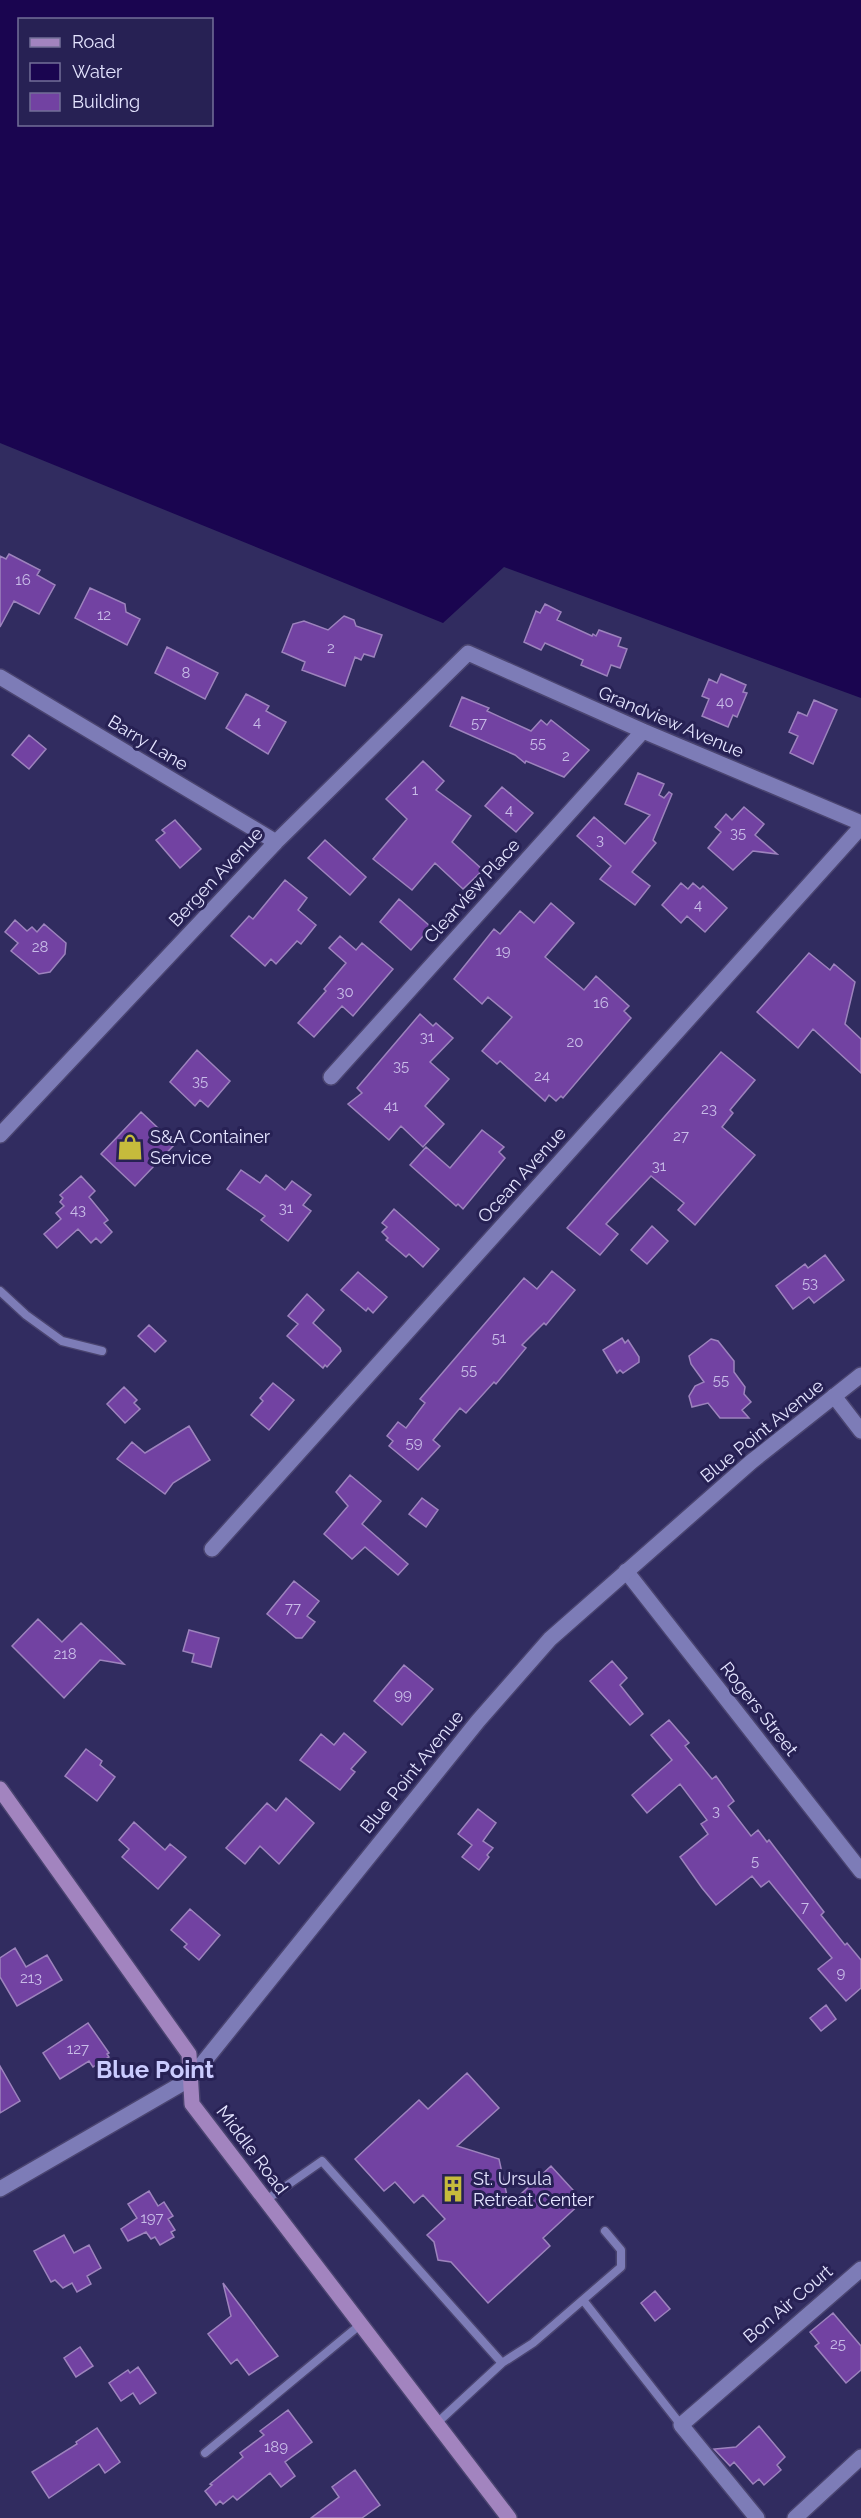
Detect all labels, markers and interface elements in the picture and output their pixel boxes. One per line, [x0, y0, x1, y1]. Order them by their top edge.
legend [18, 18, 213, 126]
text: Road [72, 31, 115, 52]
text: Water [72, 61, 123, 82]
text: Building [72, 91, 140, 112]
house number: 16 [15, 571, 31, 589]
house number: 12 [97, 606, 111, 624]
house number: 2 [327, 639, 335, 657]
house number: 8 [182, 664, 191, 682]
street label: Grandview Avenue [595, 681, 747, 762]
house number: 40 [716, 693, 734, 711]
street label: Barry Lane [104, 710, 192, 775]
house number: 4 [253, 713, 261, 731]
house number: 57 [471, 714, 487, 732]
house number: 55 [530, 734, 546, 752]
house number: 2 [562, 747, 570, 765]
house number: 1 [412, 781, 419, 799]
house number: 4 [505, 801, 513, 819]
street label: Bergen Avenue [164, 822, 267, 931]
house number: 35 [730, 824, 746, 842]
house number: 3 [596, 831, 604, 849]
street label: Clearview Place [419, 834, 524, 947]
house number: 4 [694, 896, 702, 914]
house number: 28 [32, 938, 48, 956]
house number: 19 [495, 942, 511, 960]
house number: 30 [336, 983, 354, 1001]
house number: 16 [593, 994, 609, 1012]
house number: 31 [420, 1028, 435, 1046]
house number: 20 [567, 1033, 584, 1051]
house number: 35 [393, 1057, 409, 1075]
house number: 24 [534, 1067, 550, 1085]
house number: 35 [192, 1072, 208, 1090]
house number: 41 [384, 1097, 399, 1115]
house number: 23 [701, 1100, 717, 1118]
street label: Ocean Avenue [473, 1122, 570, 1227]
place label: S&A Container Service [150, 1126, 271, 1168]
house number: 27 [673, 1127, 689, 1145]
shop icon: S&A Container Service [115, 1132, 145, 1162]
house number: 31 [652, 1157, 667, 1175]
house number: 31 [279, 1199, 294, 1217]
house number: 43 [70, 1201, 86, 1219]
house number: 53 [802, 1274, 818, 1292]
house number: 51 [492, 1329, 507, 1347]
house number: 55 [461, 1361, 477, 1379]
house number: 55 [713, 1371, 729, 1389]
street label: Blue Point Avenue [696, 1374, 828, 1487]
house number: 59 [406, 1434, 423, 1452]
house number: 77 [285, 1599, 301, 1617]
house number: 218 [53, 1645, 77, 1663]
street label: Rogers Street [716, 1658, 803, 1760]
house number: 99 [394, 1686, 412, 1704]
street label: Blue Point Avenue [356, 1706, 468, 1837]
house number: 3 [712, 1802, 720, 1820]
house number: 5 [751, 1852, 759, 1870]
house number: 7 [801, 1898, 809, 1916]
house number: 9 [837, 1964, 846, 1982]
house number: 213 [20, 1969, 42, 1987]
house number: 127 [67, 2040, 89, 2058]
district label: Blue Point [96, 2055, 214, 2084]
street label: Middle Road [212, 2101, 292, 2198]
place label: St. Ursula Retreat Center [473, 2168, 595, 2210]
building icon: St. Ursula Retreat Center [438, 2174, 468, 2204]
house number: 197 [140, 2209, 164, 2227]
street label: Bon Air Court [739, 2260, 837, 2347]
house number: 25 [830, 2335, 846, 2353]
house number: 189 [264, 2438, 288, 2456]

